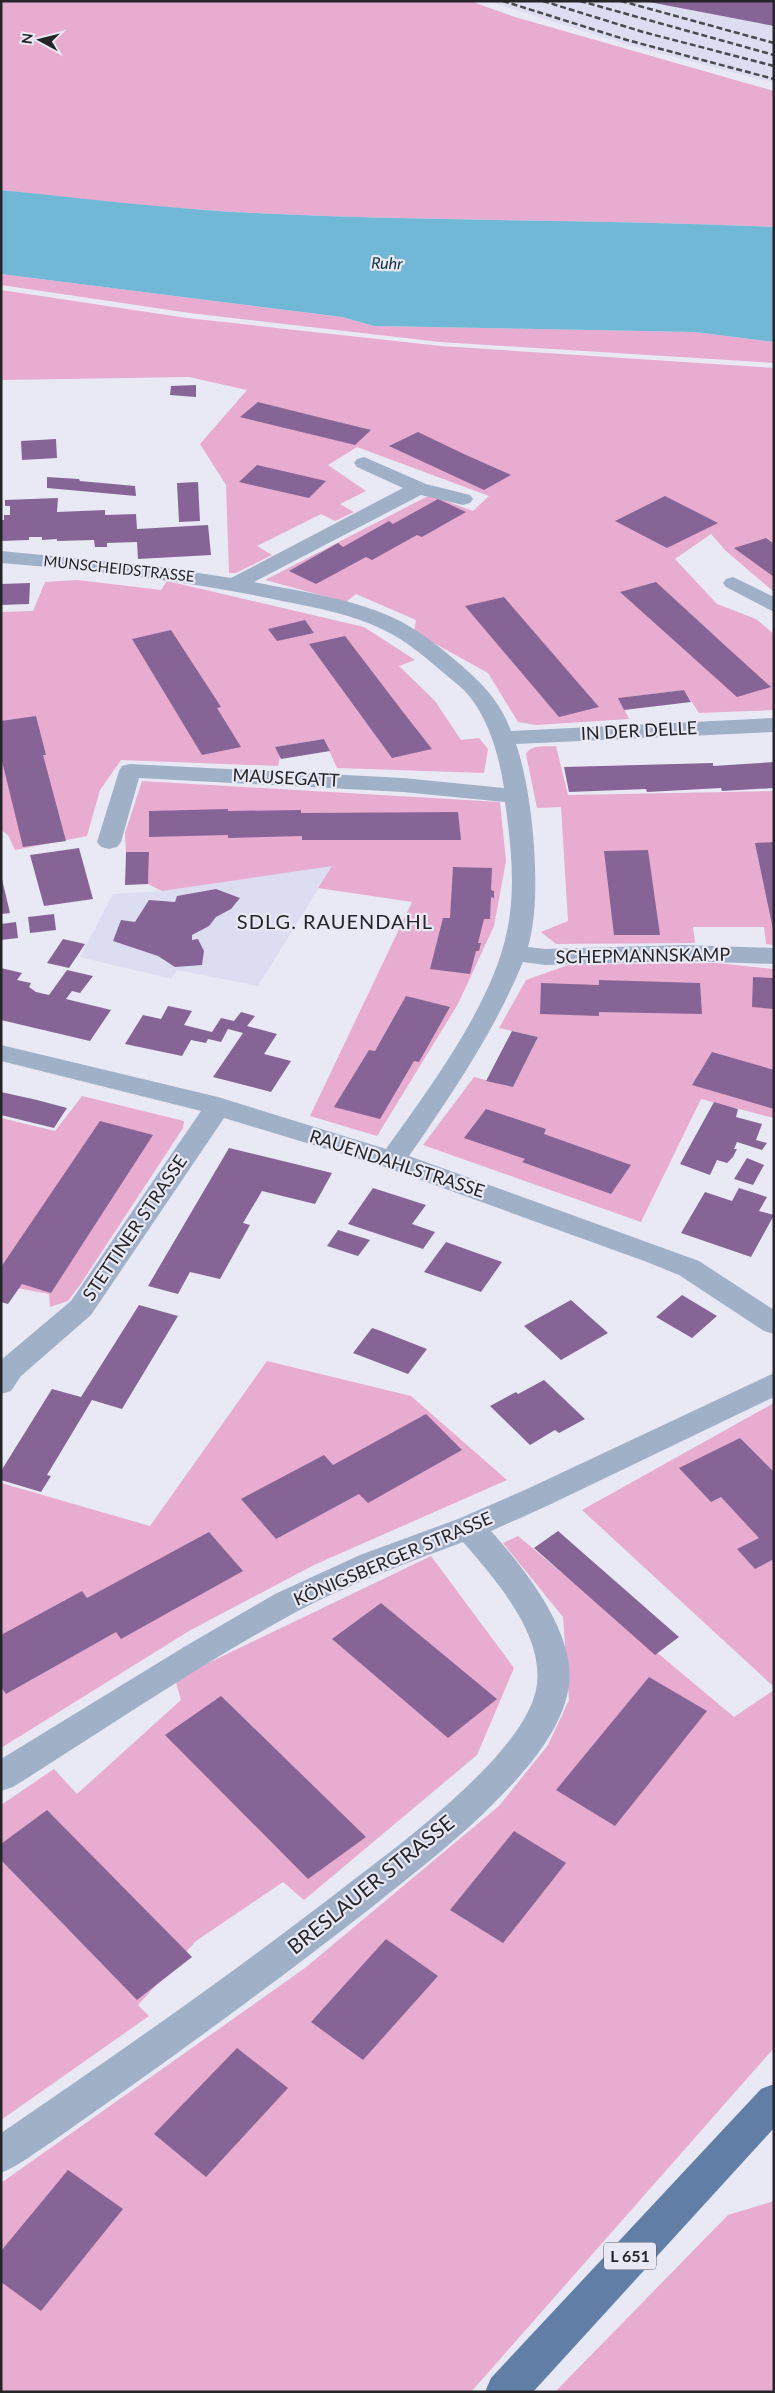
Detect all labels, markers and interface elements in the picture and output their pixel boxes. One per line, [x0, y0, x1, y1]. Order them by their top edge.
north arrow [15, 15, 65, 65]
text: N [18, 32, 36, 45]
water label: Ruhr [371, 252, 404, 273]
street label: MUNSCHEIDSTRASSE [43, 551, 196, 585]
street label: IN DER DELLE [580, 716, 698, 744]
street label: MAUSEGATT [232, 763, 340, 791]
district label: SDLG. RAUENDAHL [237, 909, 433, 933]
street label: SCHEPMANNSKAMP [556, 942, 731, 968]
street label: RAUENDAHLSTRASSE [307, 1124, 488, 1202]
street label: STETTINER STRASSE [77, 1150, 191, 1304]
street label: KÖNIGSBERGER STRASSE [290, 1506, 495, 1610]
street label: BRESLAUER STRASSE [282, 1809, 458, 1959]
road number: L 651 [604, 2242, 656, 2270]

